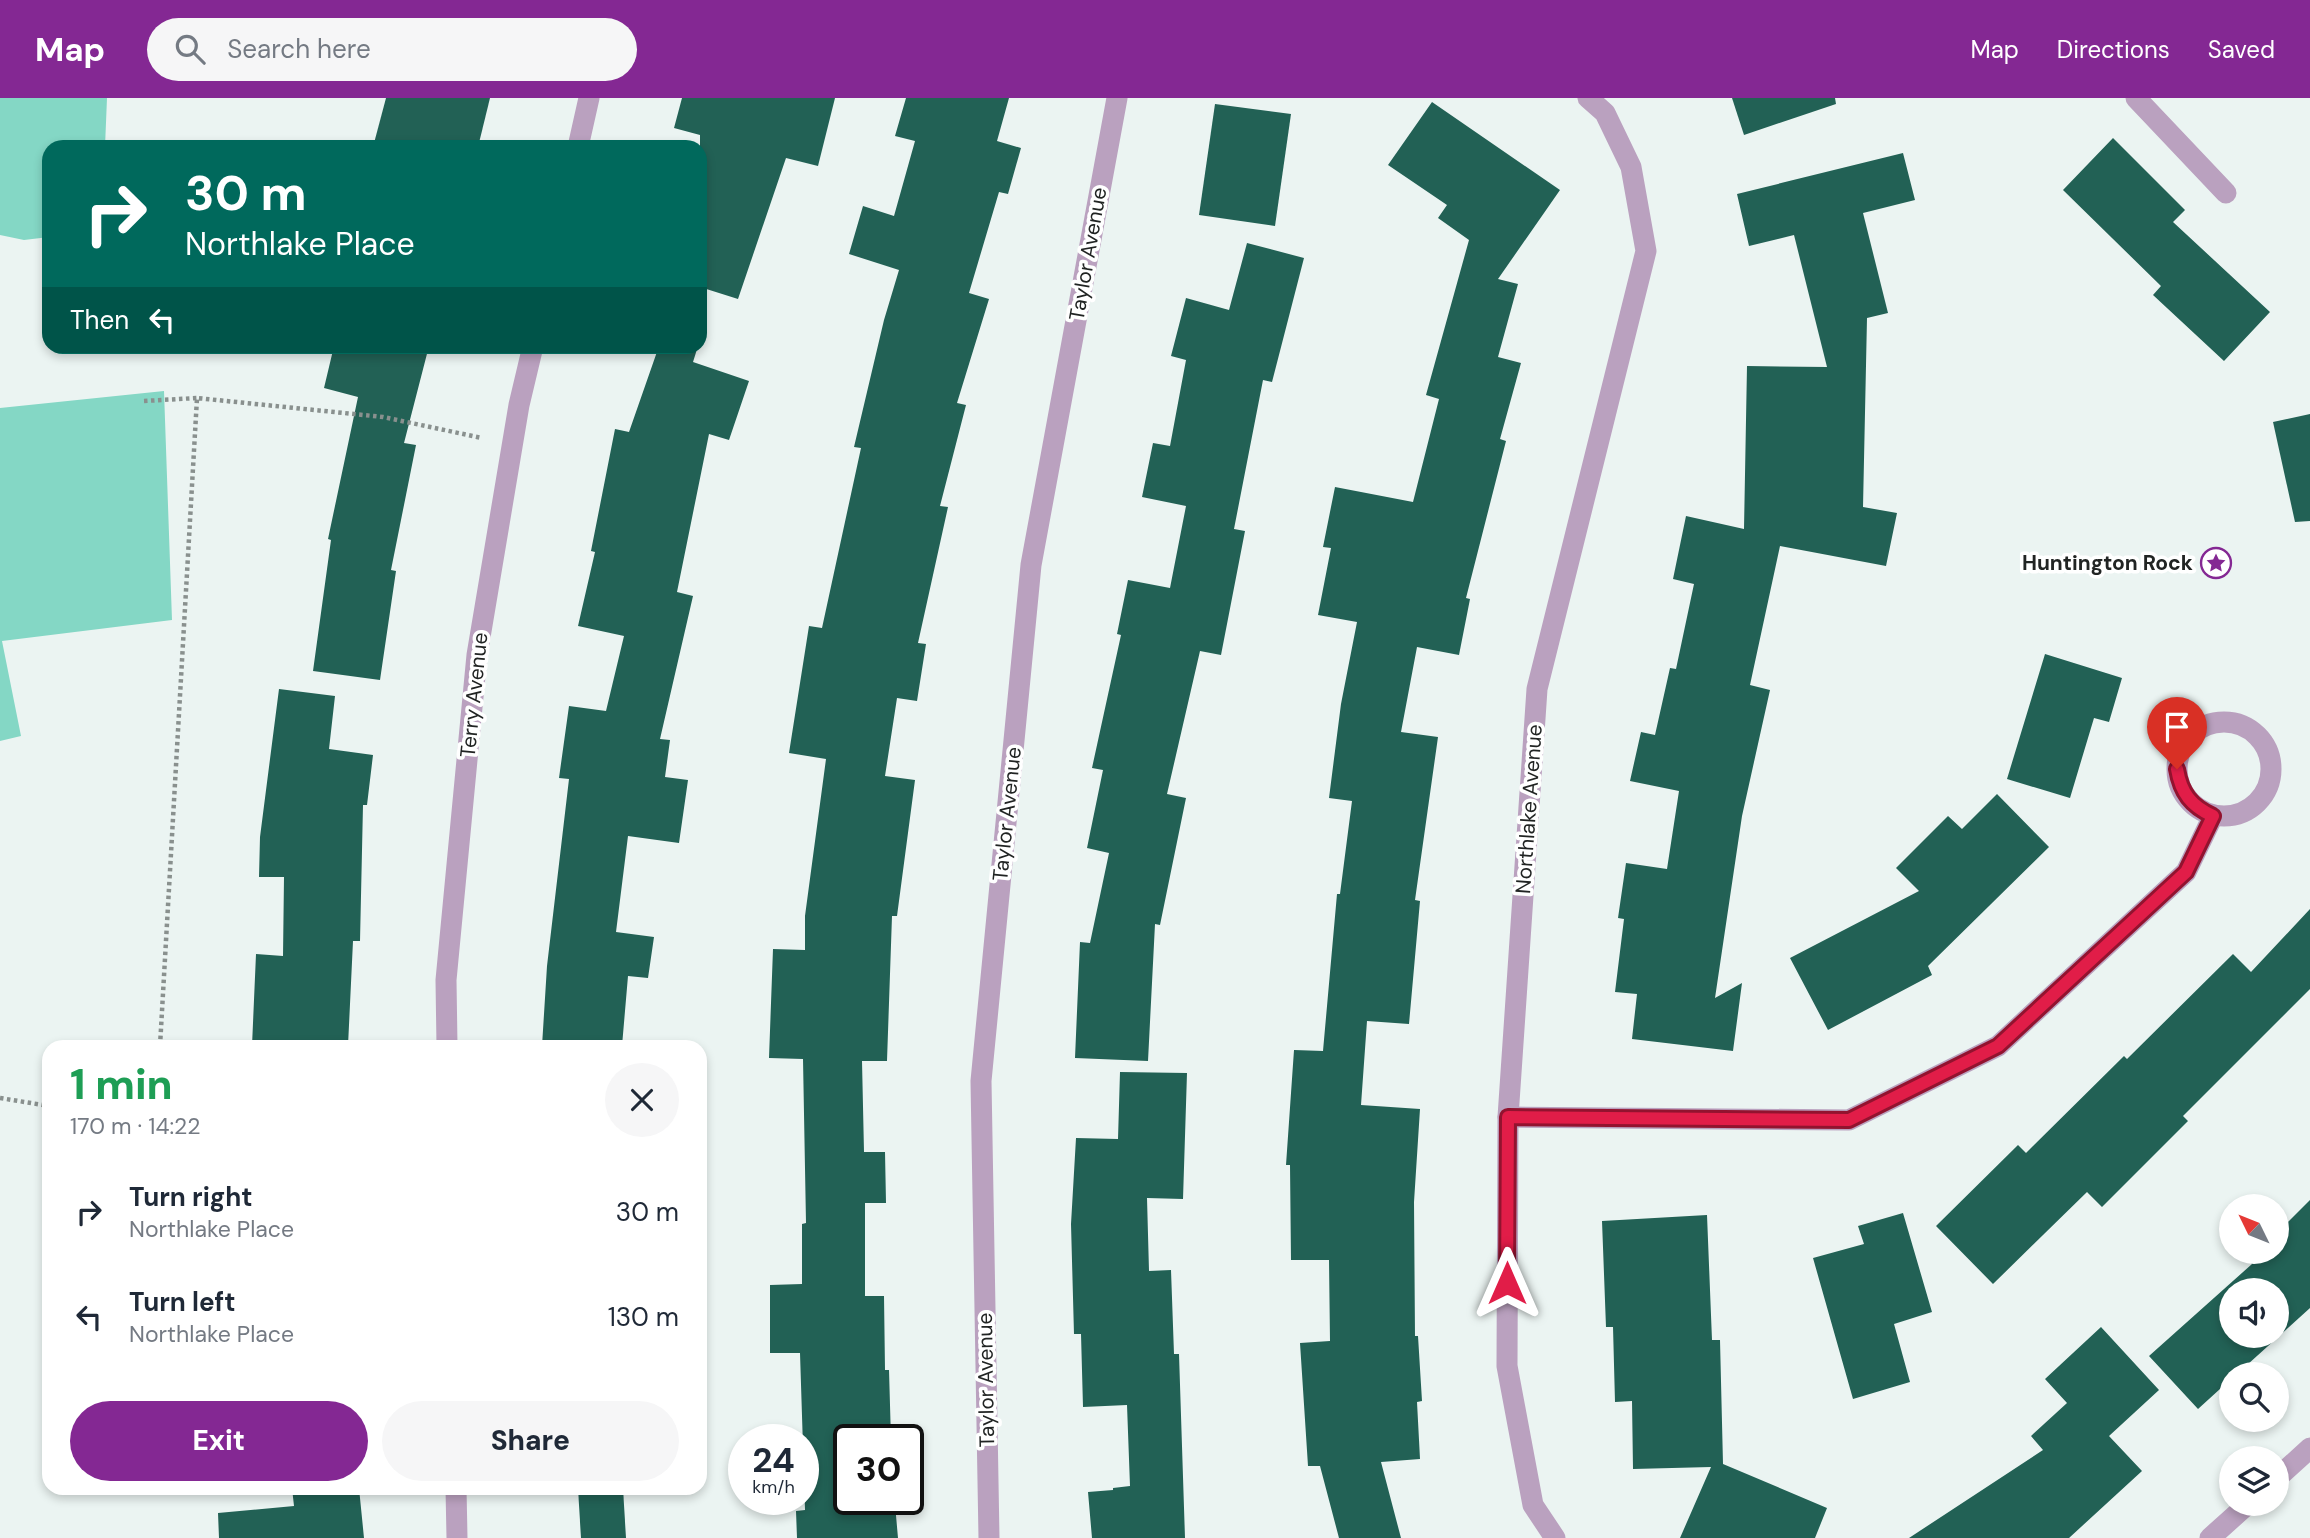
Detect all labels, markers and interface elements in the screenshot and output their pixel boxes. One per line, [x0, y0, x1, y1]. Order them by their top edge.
search box [147, 18, 637, 81]
text: Map [35, 28, 105, 71]
icon: search [171, 30, 209, 68]
text: Search here [227, 32, 371, 66]
text: Map [1971, 34, 2019, 65]
text: Directions [2057, 34, 2170, 65]
text: Saved [2208, 34, 2275, 65]
text: 30 m [185, 161, 307, 225]
icon: right [70, 168, 161, 259]
street label: Taylor Avenue [1063, 185, 1114, 323]
text: Northlake Place [185, 223, 415, 265]
icon: left [143, 301, 181, 339]
text: Then [70, 303, 129, 337]
place icon: Huntington Rock [2199, 546, 2233, 580]
place label: Huntington Rock [2022, 549, 2193, 577]
street label: Terry Avenue [453, 631, 495, 759]
pin [2147, 697, 2207, 769]
icon: arrive [2158, 708, 2196, 746]
street label: Northlake Avenue [1509, 723, 1549, 895]
street label: Taylor Avenue [986, 745, 1028, 883]
text: 1 min [70, 1057, 173, 1112]
button: close [605, 1063, 679, 1137]
text: 170 m · 14:22 [70, 1111, 201, 1141]
text: Turn right [129, 1180, 253, 1214]
icon: right [70, 1193, 108, 1231]
north arrow [2219, 1194, 2289, 1264]
map controls [2219, 1194, 2289, 1516]
text: 30 m [616, 1195, 679, 1229]
text: Northlake Place [129, 1214, 294, 1244]
position arrow [1470, 1246, 1544, 1320]
button: sound [2219, 1278, 2289, 1348]
text: Turn left [129, 1285, 236, 1319]
icon: left [70, 1298, 108, 1336]
text: 130 m [608, 1300, 679, 1334]
street label: Taylor Avenue [971, 1312, 1001, 1448]
text: Northlake Place [129, 1319, 294, 1349]
button: search [2219, 1362, 2289, 1432]
button: Exit [70, 1401, 368, 1481]
button: Share [382, 1401, 679, 1481]
speed limit sign: 30 [833, 1424, 924, 1515]
text: 24 [752, 1437, 795, 1483]
button: layers [2219, 1446, 2289, 1516]
text: km/h [752, 1475, 795, 1499]

